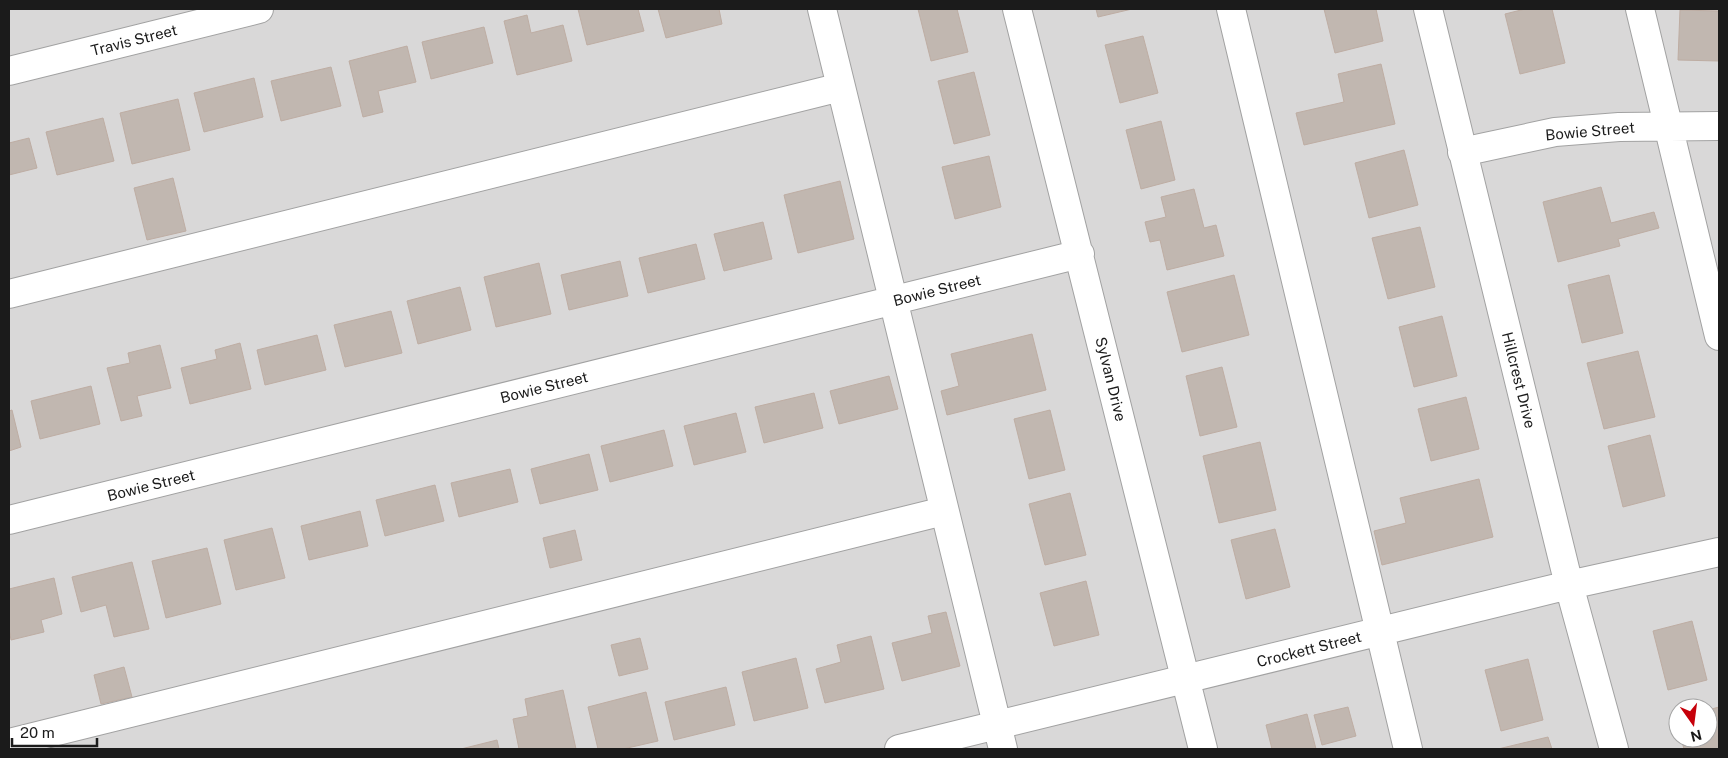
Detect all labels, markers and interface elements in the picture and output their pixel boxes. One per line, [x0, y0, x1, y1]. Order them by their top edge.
street label: Travis Street [89, 21, 179, 59]
street label: Bowie Street [1545, 119, 1636, 143]
street label: Bowie Street [891, 271, 983, 309]
street label: Hillcrest Drive [1499, 330, 1539, 430]
street label: Sylvan Drive [1092, 335, 1130, 423]
street label: Bowie Street [498, 368, 590, 406]
street label: Bowie Street [105, 466, 197, 504]
street label: Crockett Street [1255, 628, 1363, 670]
north arrow [1668, 698, 1718, 748]
scale bar [12, 716, 98, 748]
text: 20 m [20, 724, 55, 741]
text: N [1689, 727, 1703, 745]

